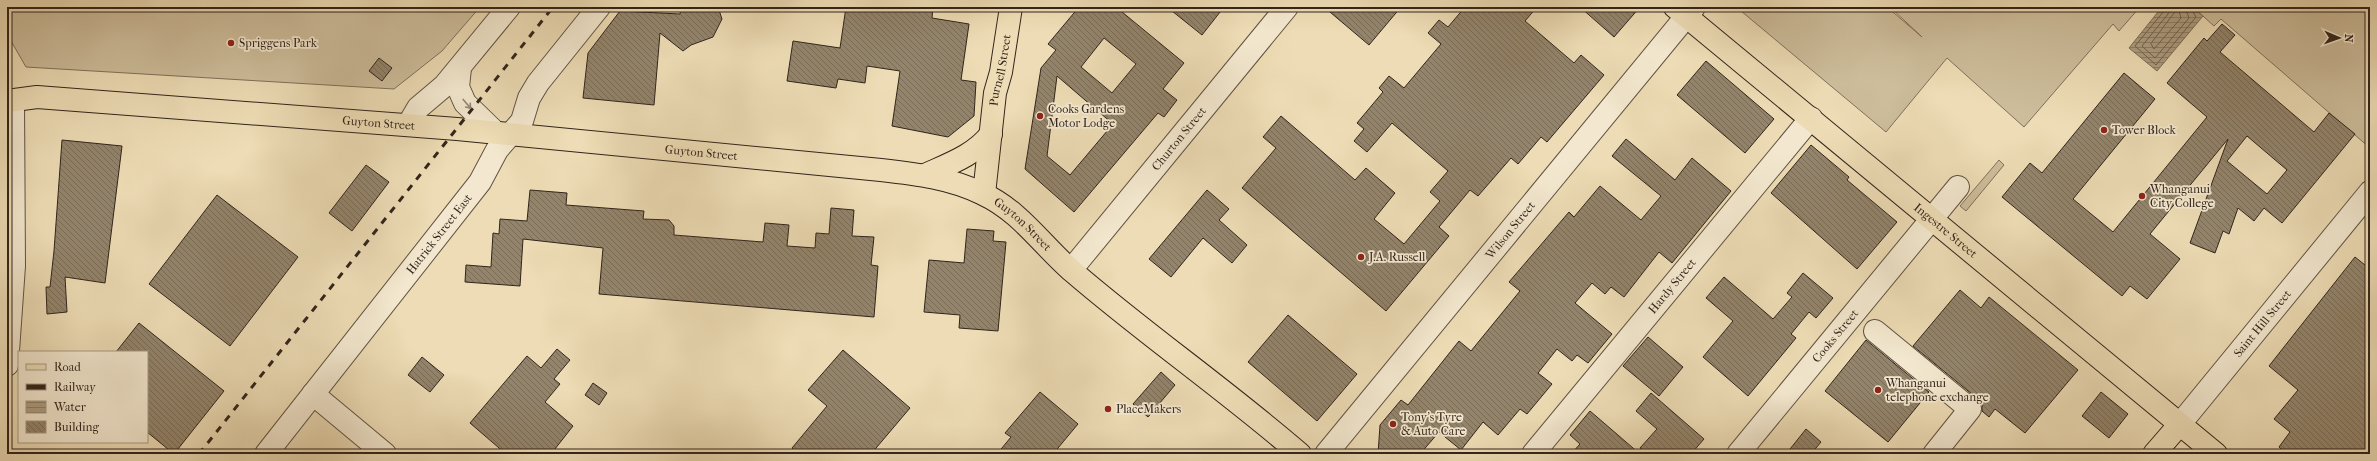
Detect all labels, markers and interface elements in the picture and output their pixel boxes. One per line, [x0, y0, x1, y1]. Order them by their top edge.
north arrow [2319, 18, 2359, 58]
street label: Purnell Street [987, 33, 1014, 107]
text: N [2342, 34, 2355, 43]
place label: Spriggens Park [239, 36, 318, 50]
marker: Spriggens Park [226, 38, 236, 48]
one-way arrow [462, 99, 471, 109]
place label: Cooks Gardens Motor Lodge [1048, 102, 1125, 130]
street label: Churton Street [1149, 103, 1210, 173]
marker: Cooks Gardens Motor Lodge [1035, 111, 1045, 121]
street label: Guyton Street [342, 113, 416, 133]
place label: Tower Block [2112, 123, 2176, 137]
marker: Tower Block [2099, 125, 2109, 135]
street label: Guyton Street [664, 142, 739, 163]
place label: Whanganui City College [2149, 182, 2214, 210]
street label: Hatrick Street East [403, 191, 475, 277]
marker: Whanganui City College [2137, 191, 2147, 201]
street label: Guyton Street [991, 194, 1055, 254]
street label: Wilson Street [1482, 198, 1539, 262]
street label: Ingestre Street [1911, 200, 1981, 261]
place label: J.A. Russell [1368, 250, 1426, 264]
marker: J.A. Russell [1356, 252, 1366, 262]
street label: Hardy Street [1645, 255, 1699, 316]
street label: Saint Hill Street [2231, 286, 2295, 360]
street label: Cooks Street [1809, 306, 1862, 365]
legend [18, 351, 148, 443]
text: Road [54, 360, 81, 374]
place label: Whanganui telephone exchange [1885, 376, 1989, 404]
text: Railway [54, 380, 96, 394]
marker: Whanganui telephone exchange [1873, 385, 1883, 395]
text: Water [53, 400, 87, 414]
place label: PlaceMakers [1116, 402, 1182, 416]
marker: PlaceMakers [1103, 404, 1113, 414]
place label: Tony's Tyre & Auto Care [1401, 410, 1465, 438]
marker: Tony's Tyre & Auto Care [1388, 419, 1398, 429]
text: Building [54, 420, 99, 434]

